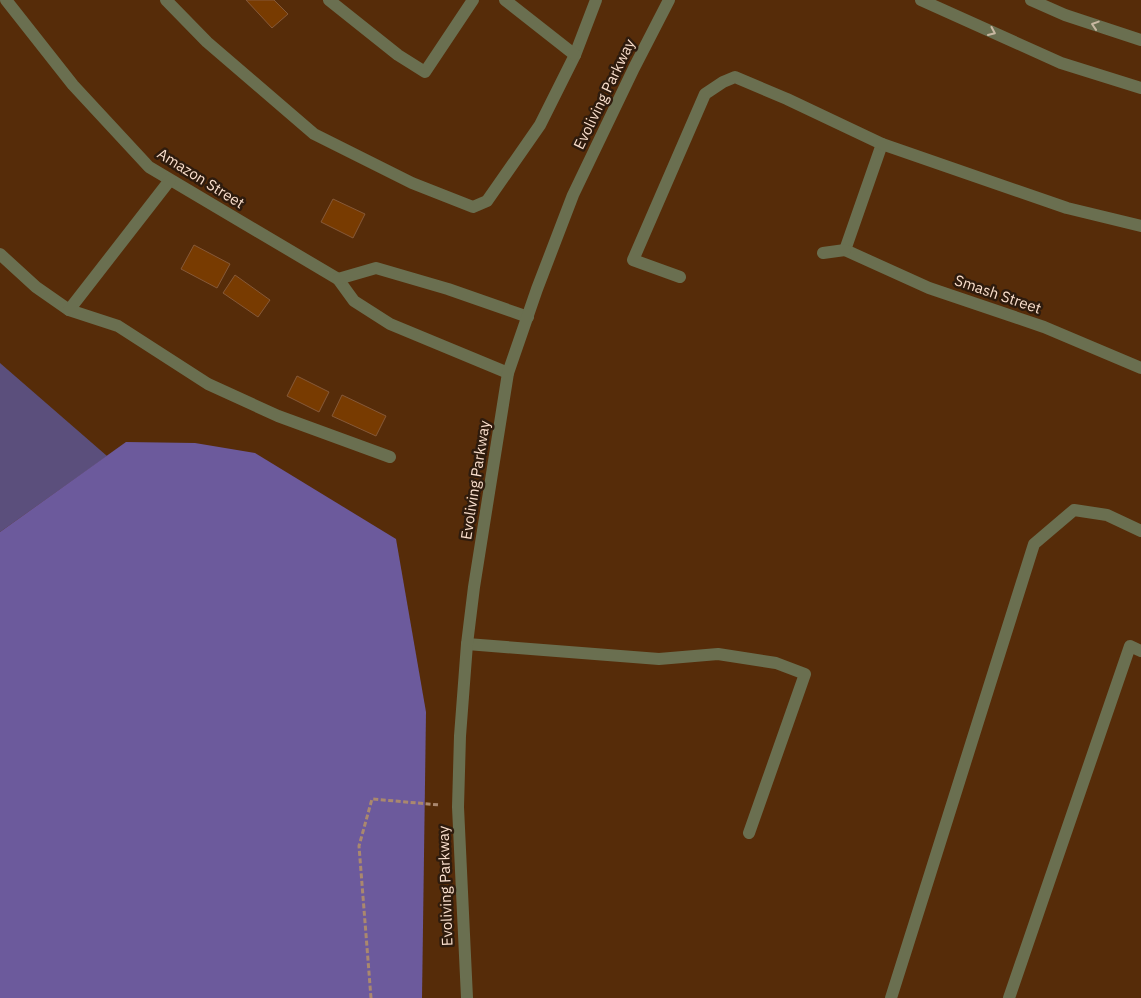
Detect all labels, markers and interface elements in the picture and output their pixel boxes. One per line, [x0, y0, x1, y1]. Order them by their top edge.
one-way arrow [1091, 20, 1099, 30]
one-way arrow [987, 25, 996, 36]
street label: Evoliving Parkway [569, 35, 639, 152]
street label: Amazon Street [154, 144, 248, 212]
street label: Smash Street [952, 270, 1044, 318]
street label: Evoliving Parkway [456, 418, 494, 541]
street label: Evoliving Parkway [433, 825, 457, 947]

